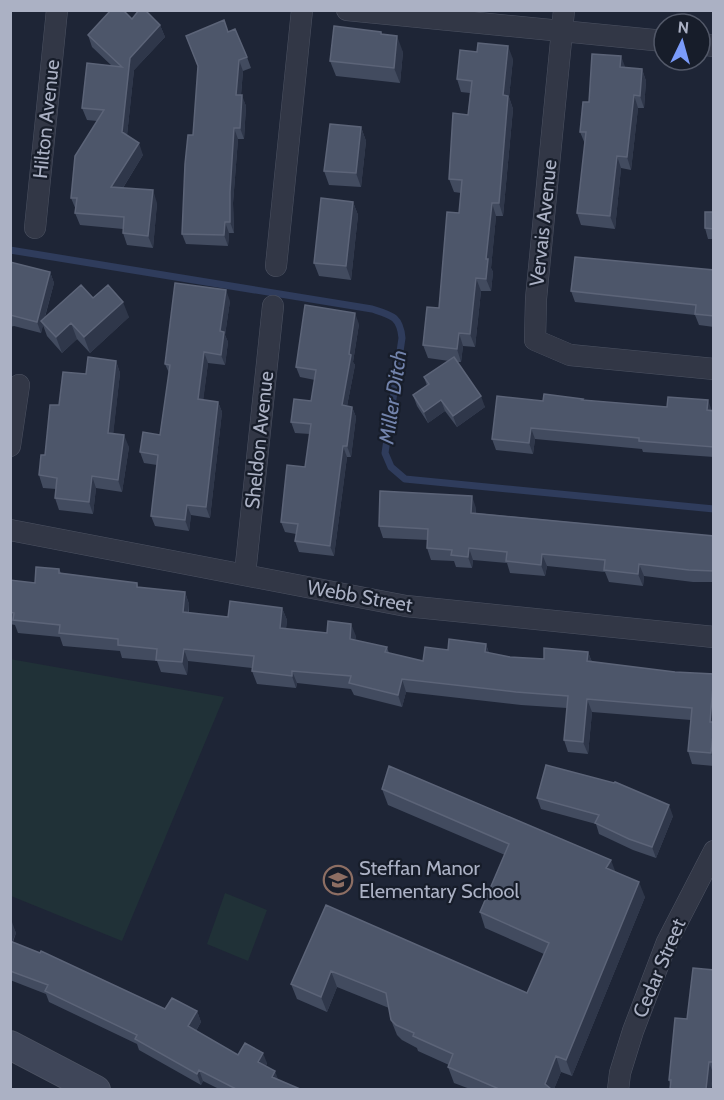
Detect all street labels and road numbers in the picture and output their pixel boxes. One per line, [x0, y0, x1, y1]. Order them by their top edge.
street label: Hilton Avenue [28, 58, 64, 180]
street label: Vervais Avenue [524, 158, 562, 288]
street label: Sheldon Avenue [240, 370, 278, 510]
street label: Webb Street [305, 575, 415, 617]
street label: Cedar Street [627, 915, 691, 1021]

